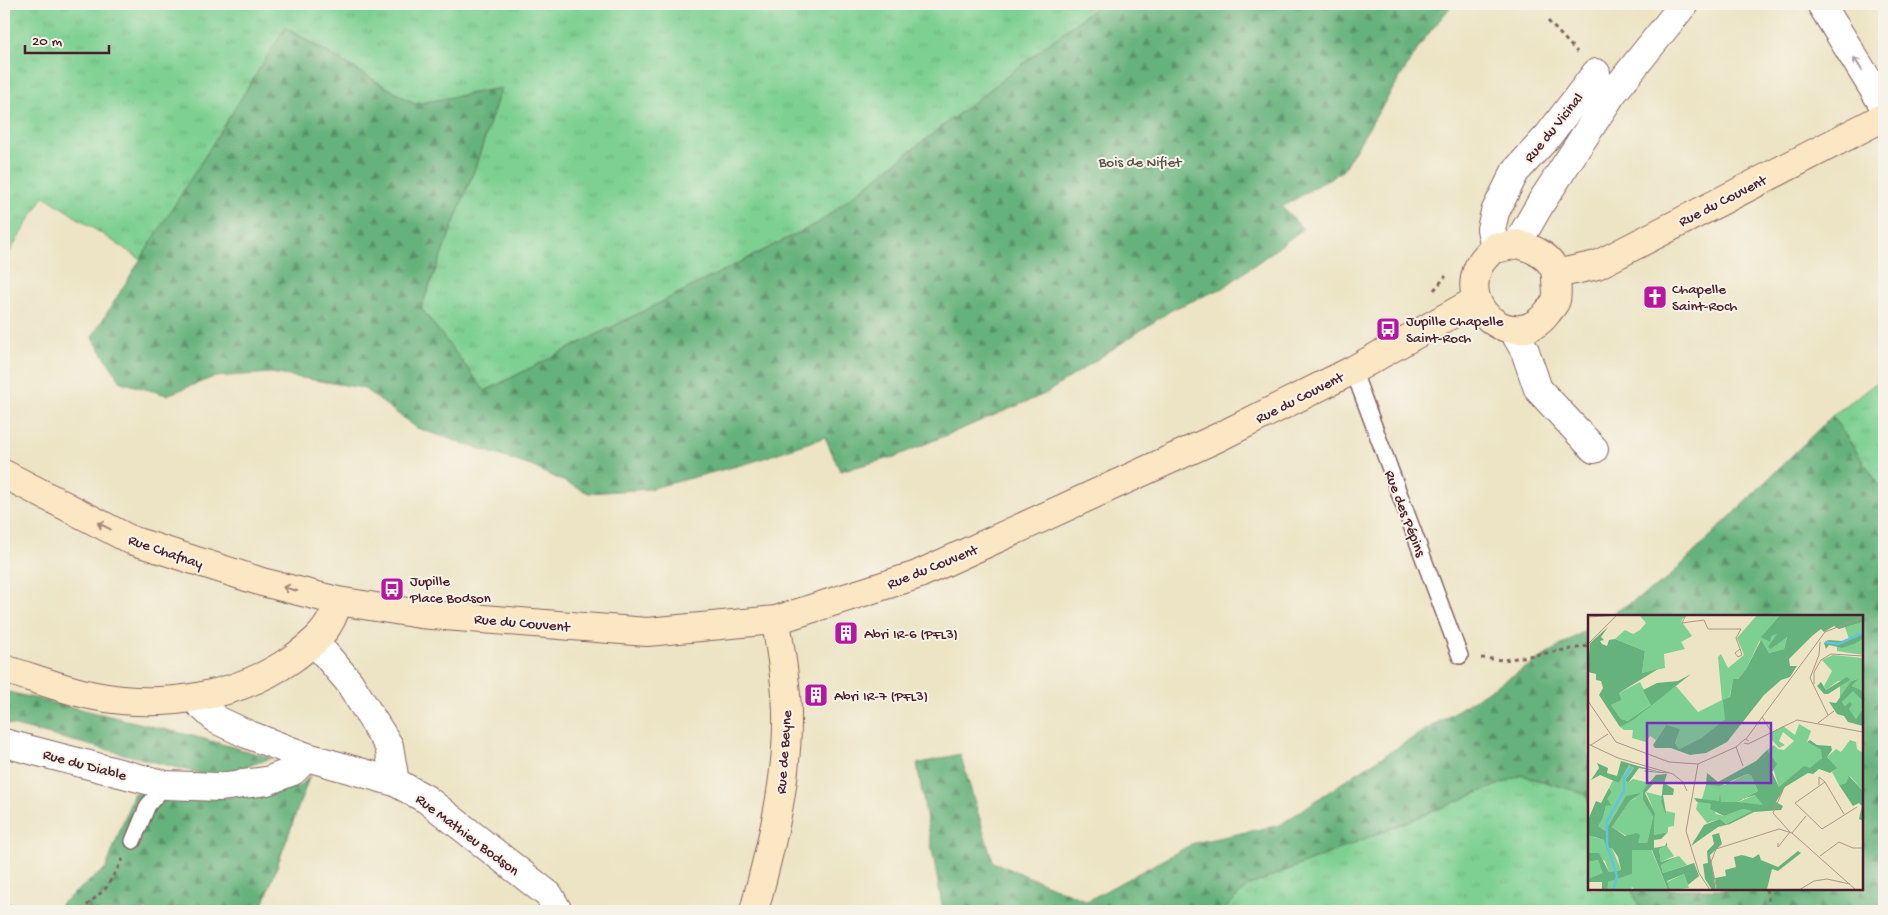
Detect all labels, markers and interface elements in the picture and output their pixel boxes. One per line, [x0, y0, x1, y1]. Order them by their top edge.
scale bar [25, 22, 109, 54]
text: 20 m [32, 33, 62, 51]
one-way arrow [1853, 58, 1863, 72]
street label: Rue du Vicinal [1521, 90, 1588, 167]
park label: Bois de Nifiet [1098, 154, 1183, 172]
street label: Rue du Couvent [1676, 171, 1771, 232]
place label: Chapelle Saint-Roch [1672, 281, 1737, 316]
church icon: Chapelle Saint-Roch [1642, 284, 1668, 310]
place label: Jupille Chapelle Saint-Roch [1406, 313, 1504, 348]
bus stop icon: Jupille Chapelle Saint-Roch [1375, 316, 1401, 342]
street label: Rue du Couvent [1253, 368, 1348, 429]
street label: Rue des Pépins [1379, 468, 1429, 560]
one-way arrow [97, 521, 112, 530]
street label: Rue Chafnay [125, 532, 206, 574]
street label: Rue du Couvent [885, 541, 982, 594]
place label: Jupille Place Bodson [409, 573, 491, 608]
bus stop icon: Jupille Place Bodson [379, 576, 405, 602]
one-way arrow [283, 584, 299, 593]
street label: Rue du Couvent [473, 611, 572, 637]
inset map [1588, 615, 1863, 890]
building icon: Abri IR-6 (PFL3) [833, 620, 859, 646]
place label: Abri IR-6 (PFL3) [864, 626, 958, 644]
building icon: Abri IR-7 (PFL3) [803, 682, 829, 708]
place label: Abri IR-7 (PFL3) [834, 688, 928, 706]
street label: Rue de Beyne [773, 709, 797, 795]
street label: Rue du Diable [41, 746, 129, 786]
street label: Rue Mathieu Bodson [411, 791, 522, 881]

